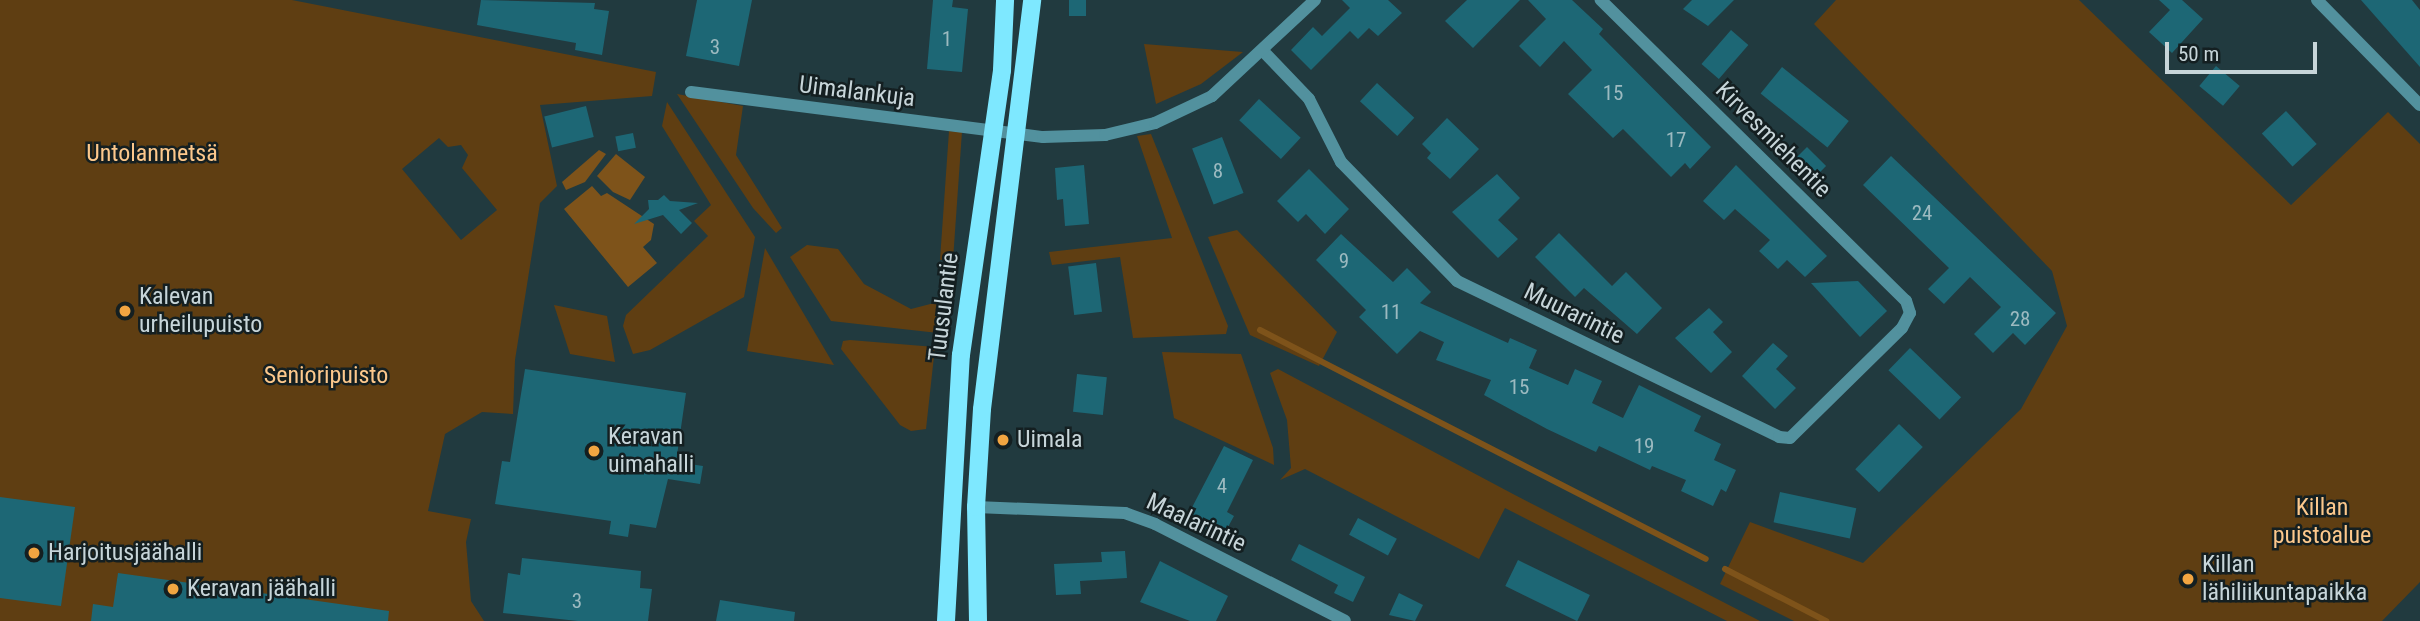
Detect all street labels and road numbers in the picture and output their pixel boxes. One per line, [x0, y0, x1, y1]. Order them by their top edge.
street label: Uimalankuja [797, 71, 917, 113]
street label: Kirvesmiehentie [1709, 76, 1837, 204]
street label: Tuusulantie [923, 251, 965, 363]
street label: Muurarintie [1519, 277, 1629, 351]
street label: Maalarintie [1142, 487, 1250, 559]

